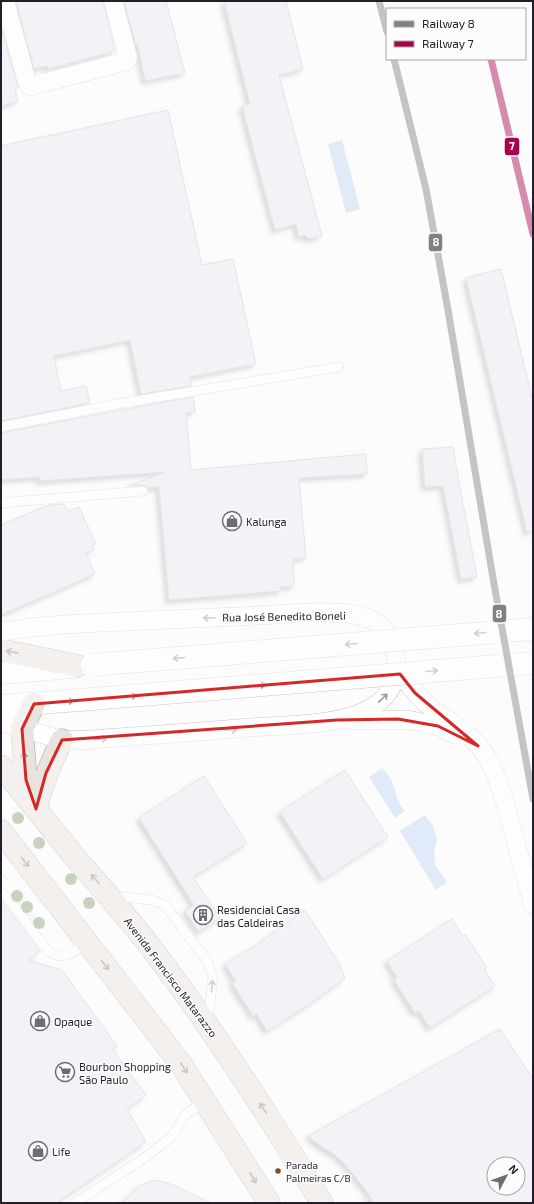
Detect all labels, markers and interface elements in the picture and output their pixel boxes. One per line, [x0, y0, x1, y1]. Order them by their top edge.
legend [386, 8, 526, 60]
text: Railway 8 [422, 16, 475, 30]
text: Railway 7 [422, 36, 474, 50]
line badge: 7 [504, 137, 520, 156]
text: 7 [509, 139, 515, 152]
line badge: 8 [428, 233, 443, 252]
text: 8 [433, 235, 440, 248]
shop icon: Kalunga [221, 510, 243, 532]
place label: Kalunga [246, 515, 287, 528]
line badge: 8 [492, 604, 507, 623]
text: 8 [496, 607, 503, 620]
street label: Rua José Benedito Boneli [222, 608, 346, 624]
one-way arrow [203, 614, 216, 622]
one-way arrow [474, 629, 487, 637]
one-way arrow [345, 640, 358, 647]
one-way arrow [6, 648, 19, 656]
one-way arrow [173, 654, 186, 661]
one-way arrow [425, 668, 438, 675]
one-way arrow [254, 682, 267, 689]
one-way arrow [124, 692, 137, 699]
one-way arrow [378, 693, 388, 703]
one-way arrow [61, 697, 74, 704]
one-way arrow [224, 726, 237, 733]
one-way arrow [94, 735, 107, 742]
one-way arrow [21, 752, 28, 765]
one-way arrow [21, 857, 29, 868]
one-way arrow [90, 874, 99, 885]
place label: Residencial Casa das Caldeiras [217, 903, 300, 929]
building icon: Residencial Casa das Caldeiras [192, 904, 214, 926]
street label: Avenida Francisco Matarazzo [122, 915, 220, 1039]
one-way arrow [100, 959, 109, 970]
one-way arrow [209, 980, 216, 993]
shop icon: Opaque [29, 1010, 51, 1032]
place label: Opaque [54, 1015, 92, 1028]
place label: Bourbon Shopping São Paulo [79, 1060, 171, 1086]
supermarket icon: Bourbon Shopping São Paulo [54, 1061, 76, 1083]
one-way arrow [180, 1062, 188, 1074]
one-way arrow [259, 1103, 267, 1114]
shop icon: Life [27, 1140, 49, 1162]
place label: Life [52, 1145, 70, 1158]
north arrow [486, 1156, 526, 1196]
place label: Parada Palmeiras C/B [286, 1159, 351, 1184]
text: N [506, 1162, 521, 1176]
marker: Parada Palmeiras C/B [273, 1166, 283, 1176]
one-way arrow [249, 1172, 257, 1183]

